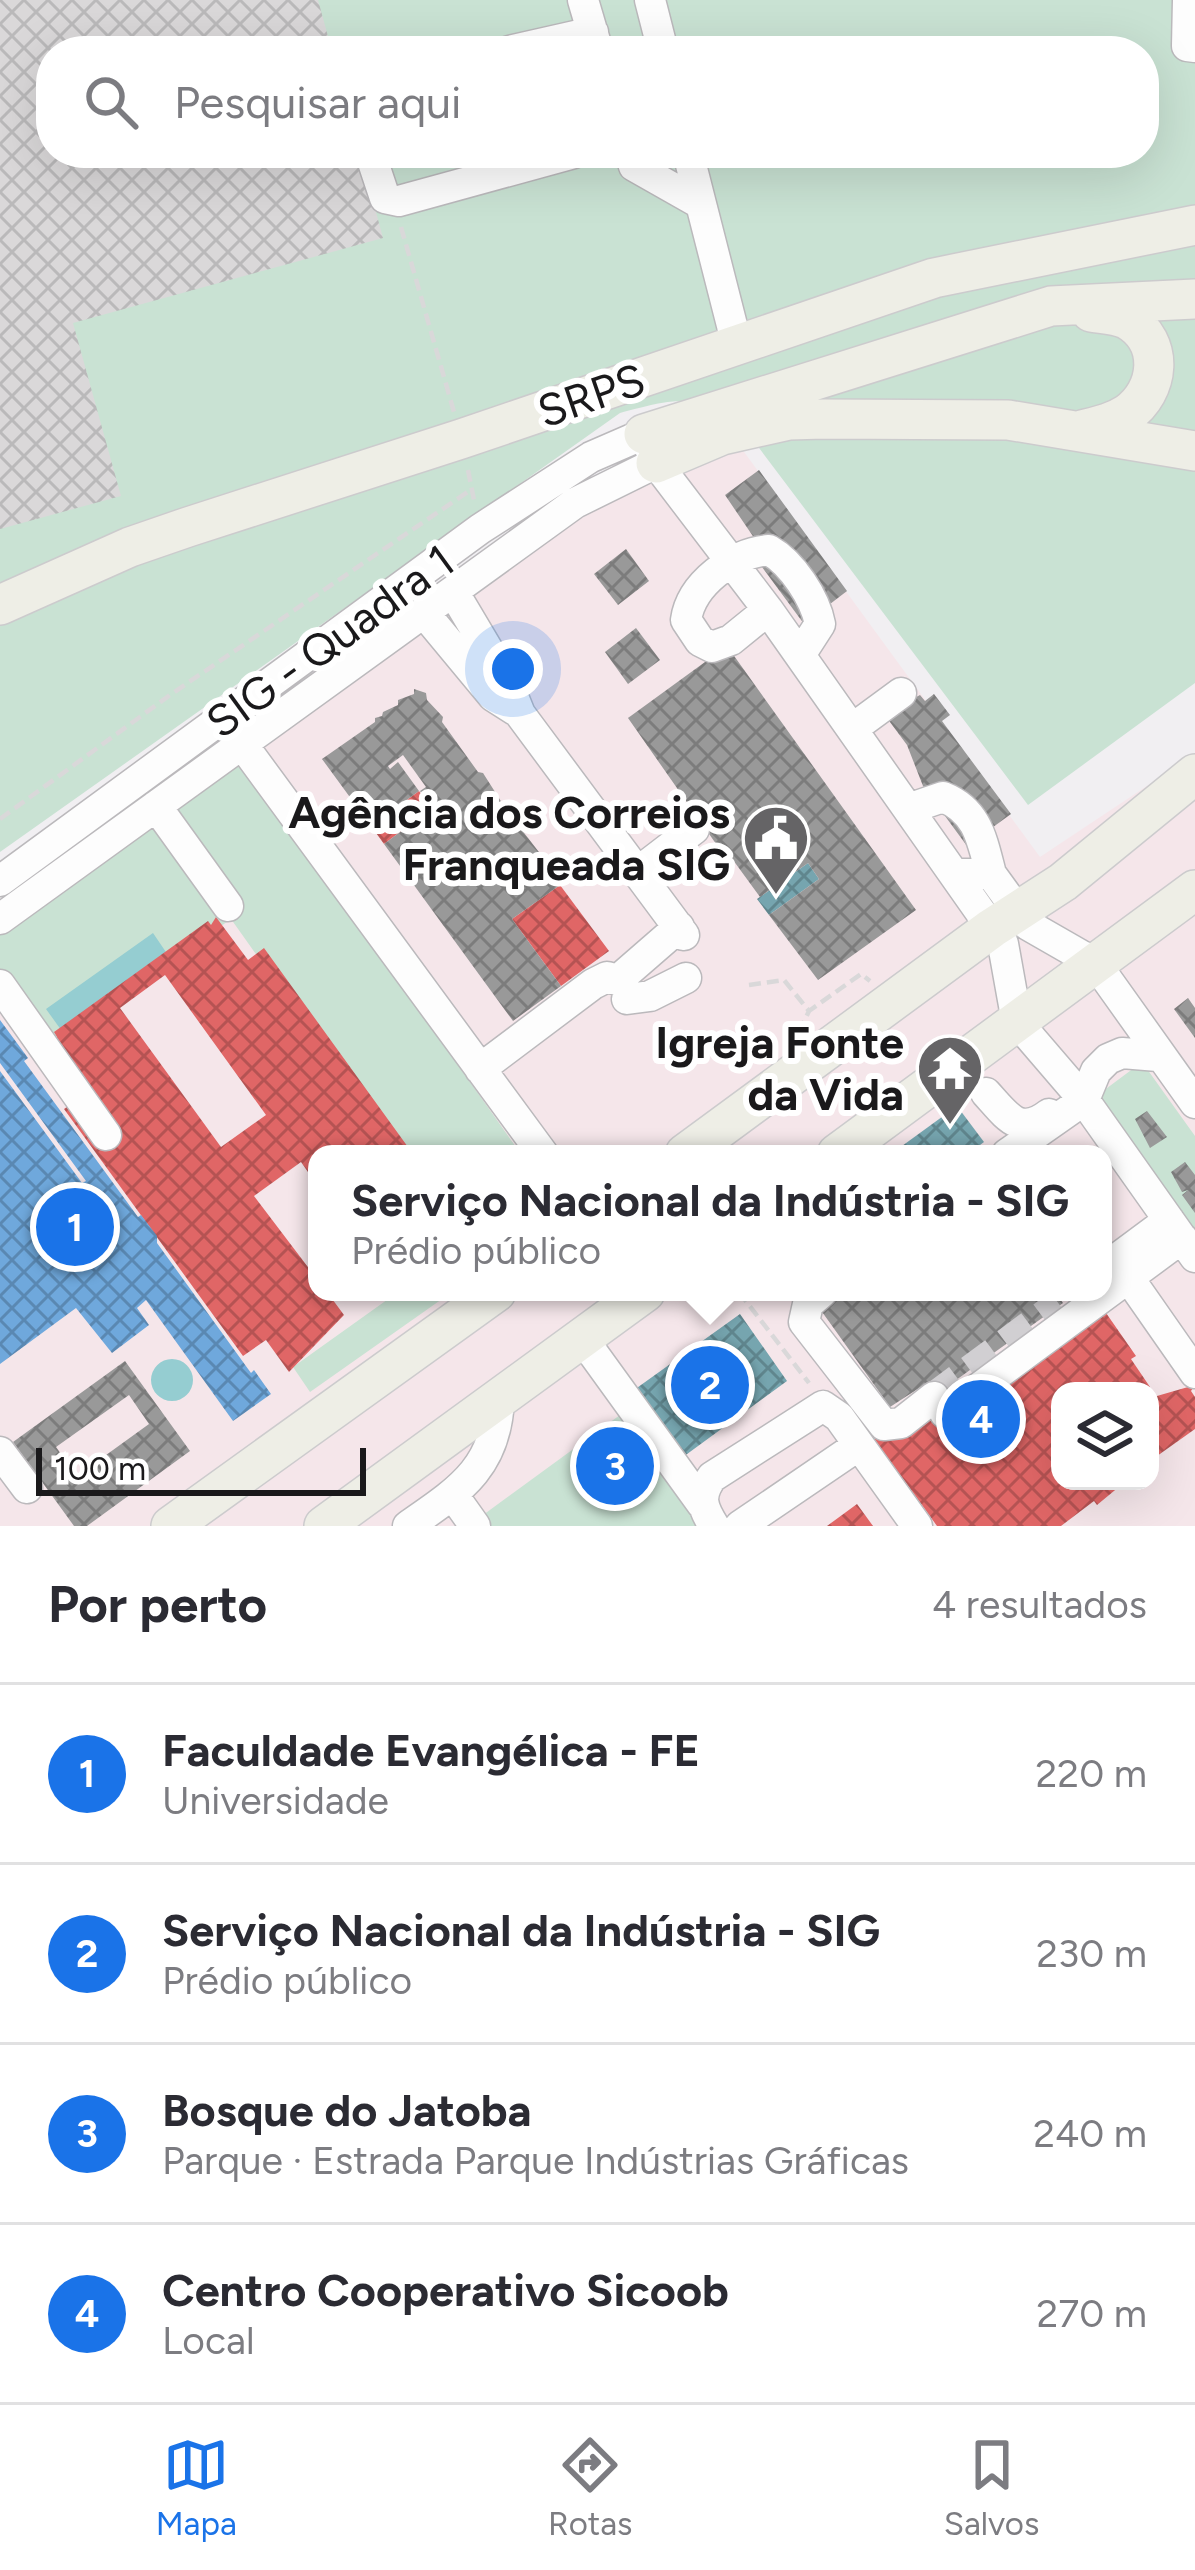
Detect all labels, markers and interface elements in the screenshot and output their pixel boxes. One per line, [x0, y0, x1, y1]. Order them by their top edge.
search box [36, 36, 1159, 168]
icon: search [78, 69, 144, 135]
text: Pesquisar aqui [174, 75, 461, 129]
street label: SRPS [530, 352, 652, 438]
street label: SIG - Quadra 1 [196, 533, 464, 749]
your location [483, 639, 543, 699]
place label: Agência dos Correios Franqueada SIG [288, 785, 730, 891]
public building icon: Agência dos Correios Franqueada SIG [741, 803, 811, 897]
place label: Igreja Fonte da Vida [655, 1015, 904, 1121]
temple icon: Igreja Fonte da Vida [915, 1033, 985, 1127]
popup [308, 1145, 1112, 1301]
text: Serviço Nacional da Indústria - SIG [351, 1173, 1069, 1227]
pin: 1 [36, 1182, 114, 1272]
text: Prédio público [351, 1227, 601, 1274]
pin: 2 [671, 1340, 749, 1430]
pin: 4 [942, 1374, 1020, 1464]
map controls [1051, 1382, 1159, 1490]
button: layers [1051, 1382, 1159, 1490]
pin: 3 [576, 1421, 654, 1511]
scale bar [36, 1442, 366, 1495]
text: 100 m [54, 1449, 146, 1488]
text: Por perto [48, 1574, 267, 1635]
text: 4 resultados [932, 1581, 1147, 1628]
text: Faculdade Evangélica - FE [162, 1723, 700, 1777]
text: 1 [79, 1750, 95, 1797]
text: 220 m [1036, 1750, 1147, 1797]
text: Universidade [162, 1777, 389, 1824]
text: Serviço Nacional da Indústria - SIG [162, 1903, 880, 1957]
text: 2 [76, 1930, 98, 1977]
text: 230 m [1036, 1930, 1147, 1977]
text: Prédio público [162, 1957, 412, 2004]
text: Bosque do Jatoba [162, 2083, 532, 2137]
text: 3 [76, 2110, 98, 2157]
text: 240 m [1033, 2110, 1147, 2157]
text: Parque · Estrada Parque Indústrias Gráficas [162, 2137, 909, 2184]
text: Centro Cooperativo Sicoob [162, 2263, 729, 2317]
text: 4 [75, 2290, 99, 2337]
text: 270 m [1036, 2290, 1147, 2337]
text: Local [162, 2317, 254, 2364]
tab: Mapa [156, 2432, 237, 2543]
tab: Rotas [548, 2432, 632, 2543]
tab: Salvos [944, 2432, 1039, 2543]

